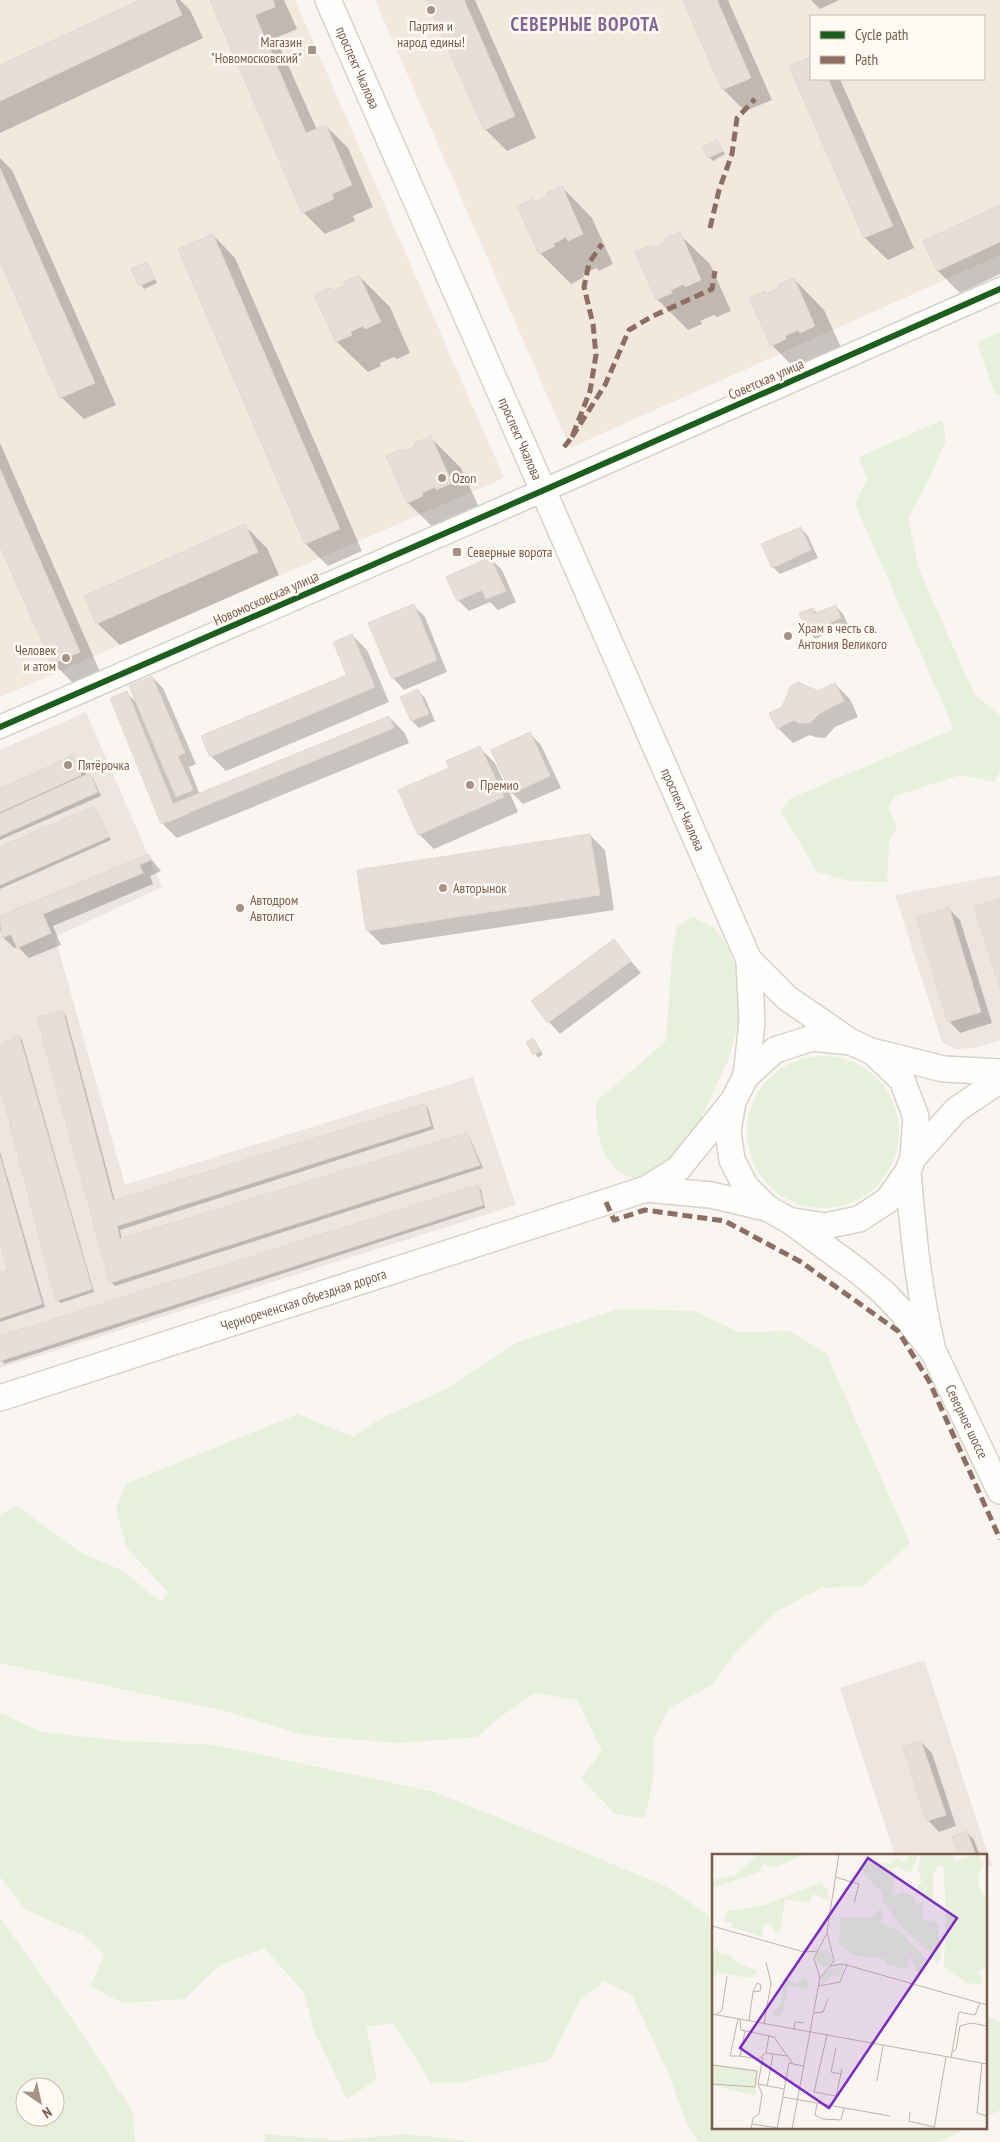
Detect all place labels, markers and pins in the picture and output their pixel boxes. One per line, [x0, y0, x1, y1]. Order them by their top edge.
marker: Партия и народ едины! [425, 4, 437, 16]
place label: Партия и народ едины! [397, 17, 465, 51]
place label: Магазин "Новомосковский" [211, 33, 302, 67]
marker: Магазин "Новомосковский" [306, 44, 318, 56]
place label: Ozon [452, 469, 477, 487]
marker: Ozon [436, 472, 448, 484]
place label: Северные ворота [467, 543, 552, 561]
marker: Северные ворота [451, 546, 463, 558]
place label: Храм в честь св. Антония Великого [798, 619, 887, 653]
marker: Храм в честь св. Антония Великого [782, 630, 794, 642]
place label: Человек и атом [15, 641, 57, 675]
marker: Человек и атом [60, 652, 72, 664]
place label: Пятёрочка [78, 756, 130, 774]
marker: Пятёрочка [62, 759, 74, 771]
place label: Премио [480, 776, 519, 794]
marker: Премио [464, 779, 476, 791]
place label: Авторынок [453, 879, 507, 897]
marker: Авторынок [437, 882, 449, 894]
place label: Автодром Автолист [250, 891, 298, 925]
marker: Автодром Автолист [234, 902, 246, 914]

